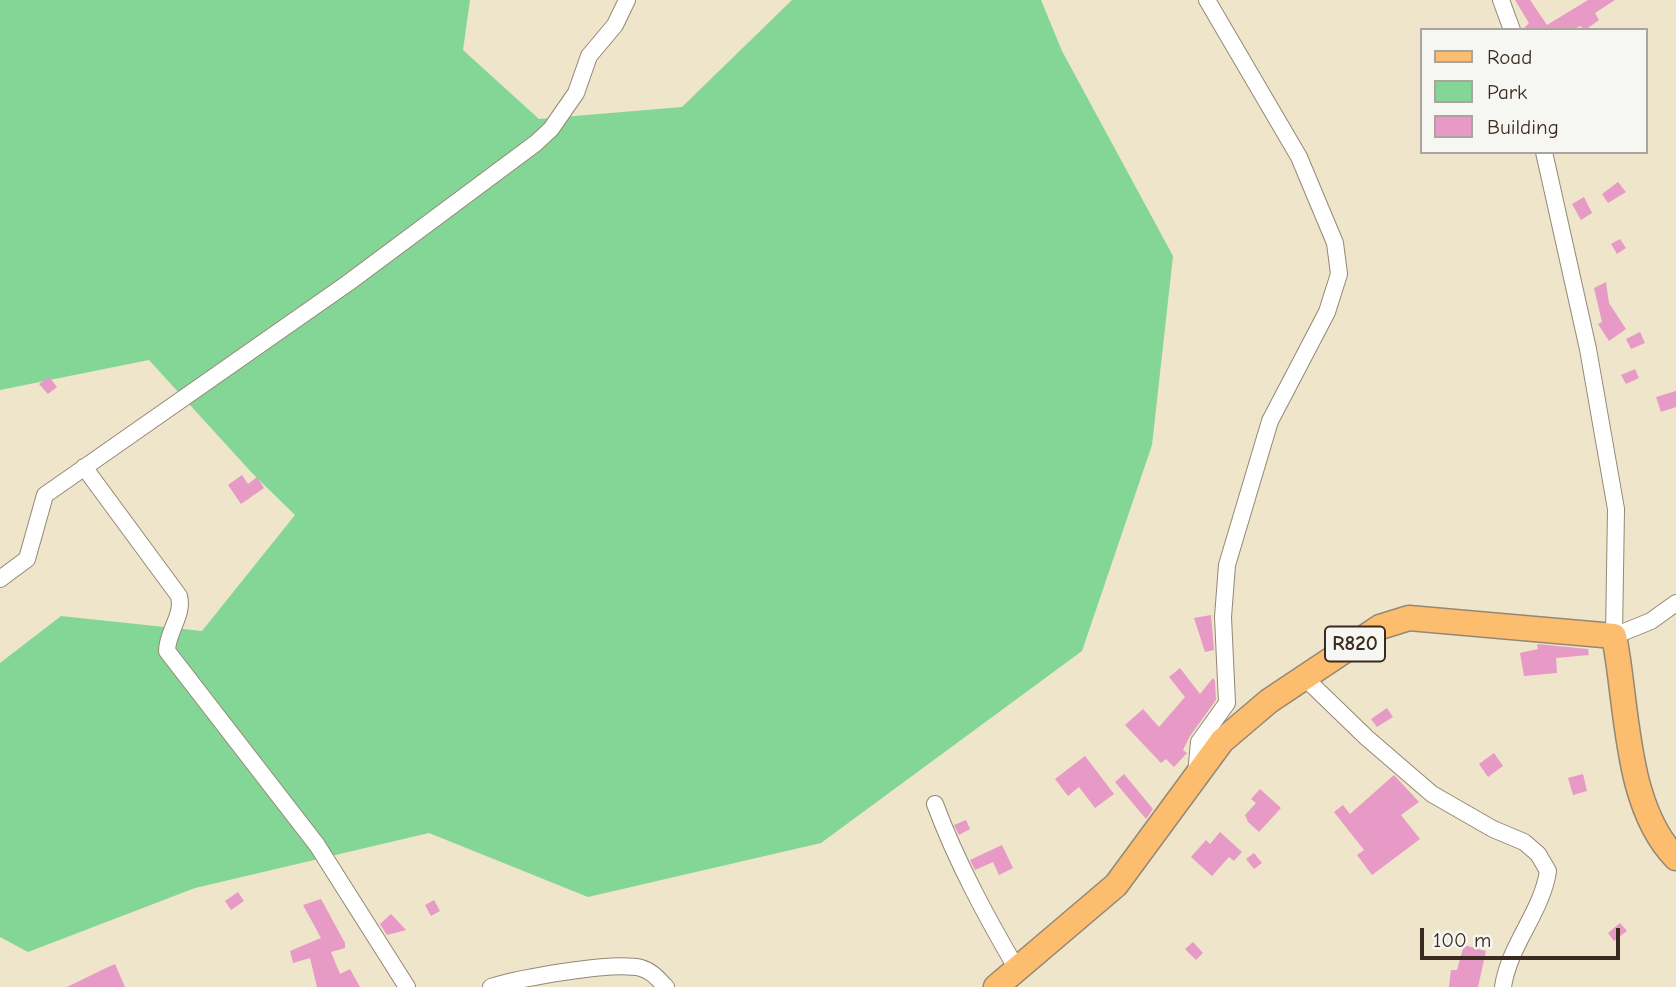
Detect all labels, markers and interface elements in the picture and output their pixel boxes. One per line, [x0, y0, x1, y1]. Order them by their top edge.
legend [1420, 28, 1648, 154]
text: Road [1487, 45, 1532, 69]
text: Park [1487, 80, 1527, 104]
text: Building [1487, 115, 1559, 139]
road number: R820 [1325, 626, 1385, 662]
scale bar [1424, 914, 1624, 958]
text: 100 m [1433, 928, 1491, 952]

